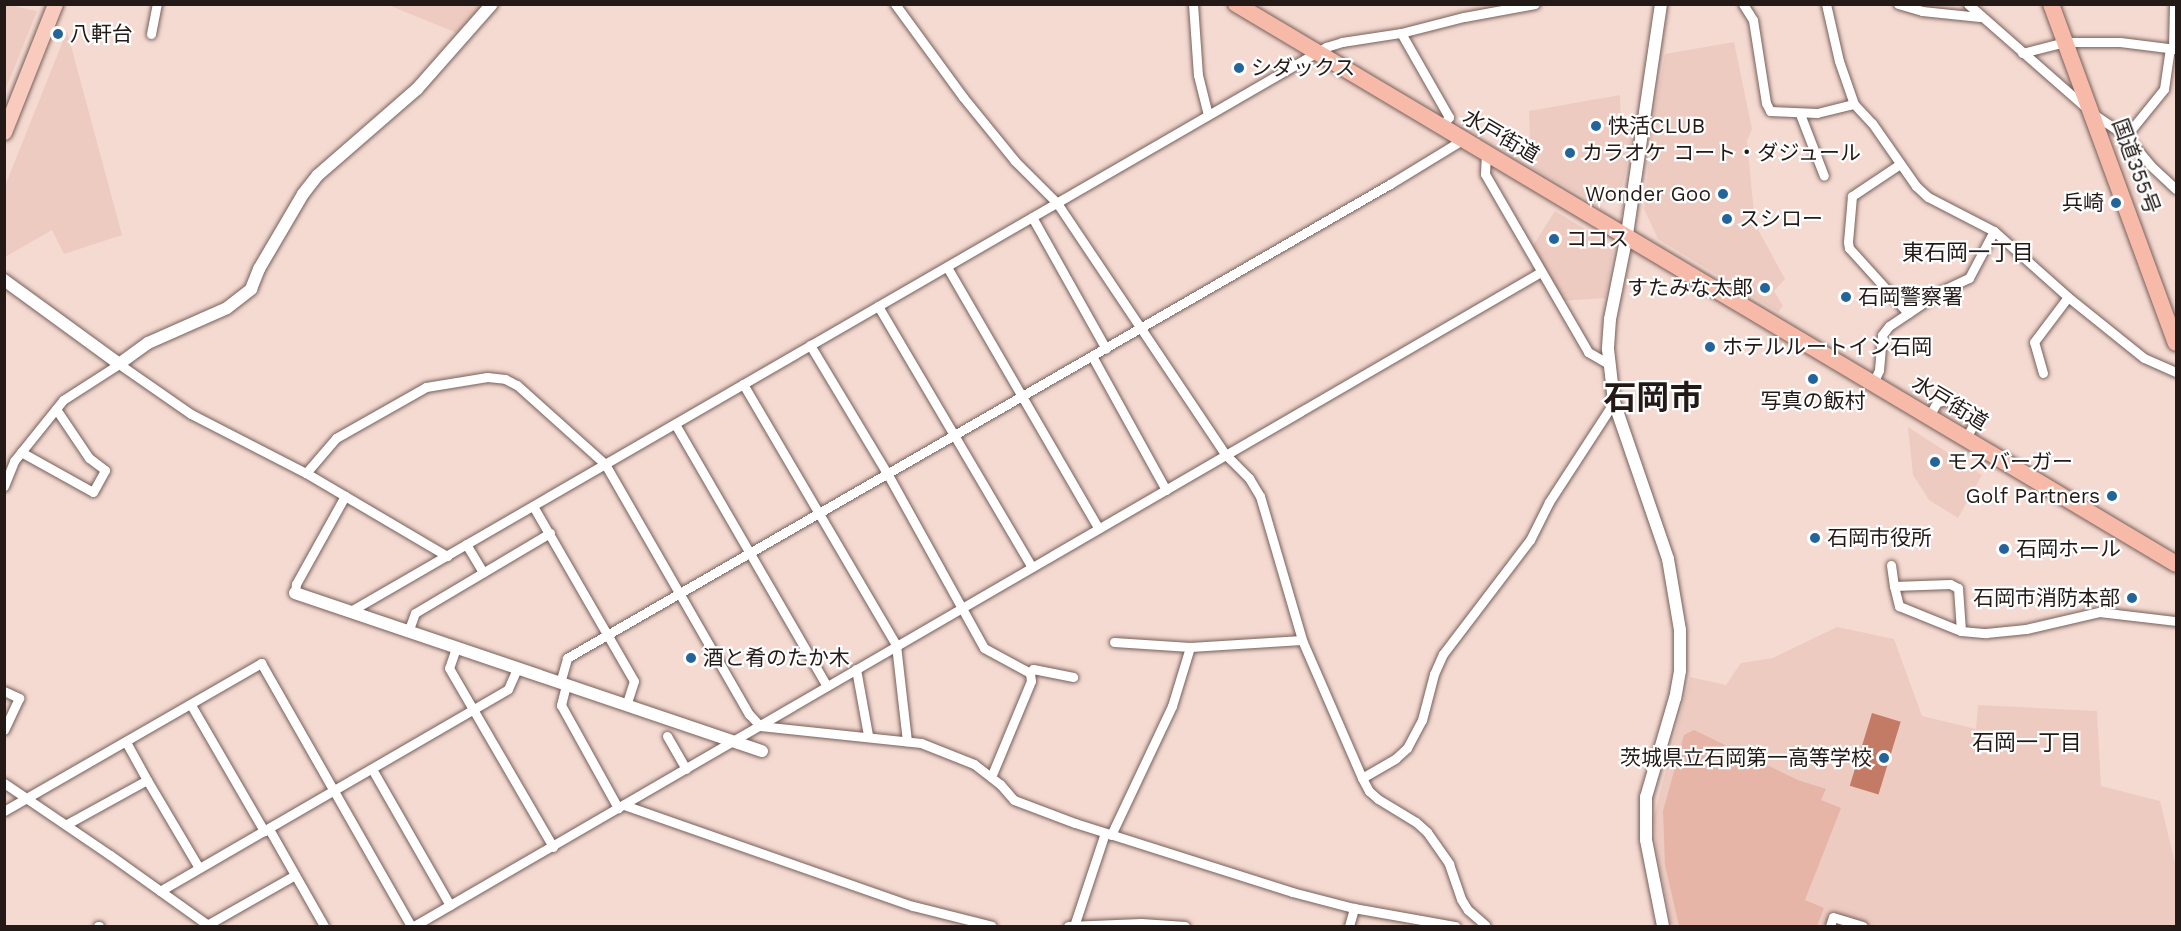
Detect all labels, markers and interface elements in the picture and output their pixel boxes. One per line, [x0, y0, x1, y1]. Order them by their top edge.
place label: 八軒台 [70, 21, 133, 47]
marker: 八軒台 [51, 27, 65, 41]
place label: シダックス [1251, 55, 1356, 81]
marker: シダックス [1232, 61, 1246, 75]
street label: 水戸街道 [1458, 104, 1544, 168]
place label: 快活CLUB [1608, 113, 1705, 139]
street label: 国道355号 [2107, 115, 2165, 217]
marker: 快活CLUB [1589, 119, 1603, 133]
place label: カラオケ コート・ダジュール [1582, 140, 1862, 166]
marker: カラオケ コート・ダジュール [1563, 146, 1577, 160]
place label: Wonder Goo [1585, 181, 1711, 207]
marker: Wonder Goo [1716, 187, 1730, 201]
place label: 兵崎 [2062, 190, 2104, 216]
marker: 兵崎 [2109, 196, 2123, 210]
place label: スシロー [1739, 206, 1823, 232]
marker: スシロー [1720, 212, 1734, 226]
place label: ココス [1566, 226, 1629, 252]
marker: ココス [1547, 232, 1561, 246]
district label: 東石岡一丁目 [1902, 240, 2034, 266]
place label: すたみな太郎 [1627, 275, 1753, 301]
marker: すたみな太郎 [1758, 281, 1772, 295]
place label: 石岡警察署 [1858, 284, 1963, 310]
marker: 石岡警察署 [1839, 290, 1853, 304]
place label: ホテルルートイン石岡 [1722, 334, 1932, 360]
marker: ホテルルートイン石岡 [1703, 340, 1717, 354]
street label: 水戸街道 [1908, 371, 1992, 435]
marker: 写真の飯村 [1806, 372, 1820, 386]
district label: 石岡市 [1604, 378, 1702, 418]
place label: 写真の飯村 [1761, 388, 1865, 414]
place label: モスバーガー [1947, 449, 2073, 475]
marker: モスバーガー [1928, 455, 1942, 469]
place label: Golf Partners [1965, 483, 2100, 509]
marker: Golf Partners [2105, 489, 2119, 503]
place label: 石岡市役所 [1827, 525, 1932, 551]
marker: 石岡市役所 [1808, 531, 1822, 545]
place label: 石岡ホール [2016, 536, 2121, 562]
marker: 石岡ホール [1997, 542, 2011, 556]
place label: 石岡市消防本部 [1973, 585, 2120, 611]
marker: 石岡市消防本部 [2125, 591, 2139, 605]
place label: 酒と肴のたか木 [703, 645, 850, 671]
marker: 酒と肴のたか木 [684, 651, 698, 665]
district label: 石岡一丁目 [1972, 730, 2082, 756]
place label: 茨城県立石岡第一高等学校 [1620, 745, 1872, 771]
marker: 茨城県立石岡第一高等学校 [1877, 751, 1891, 765]

